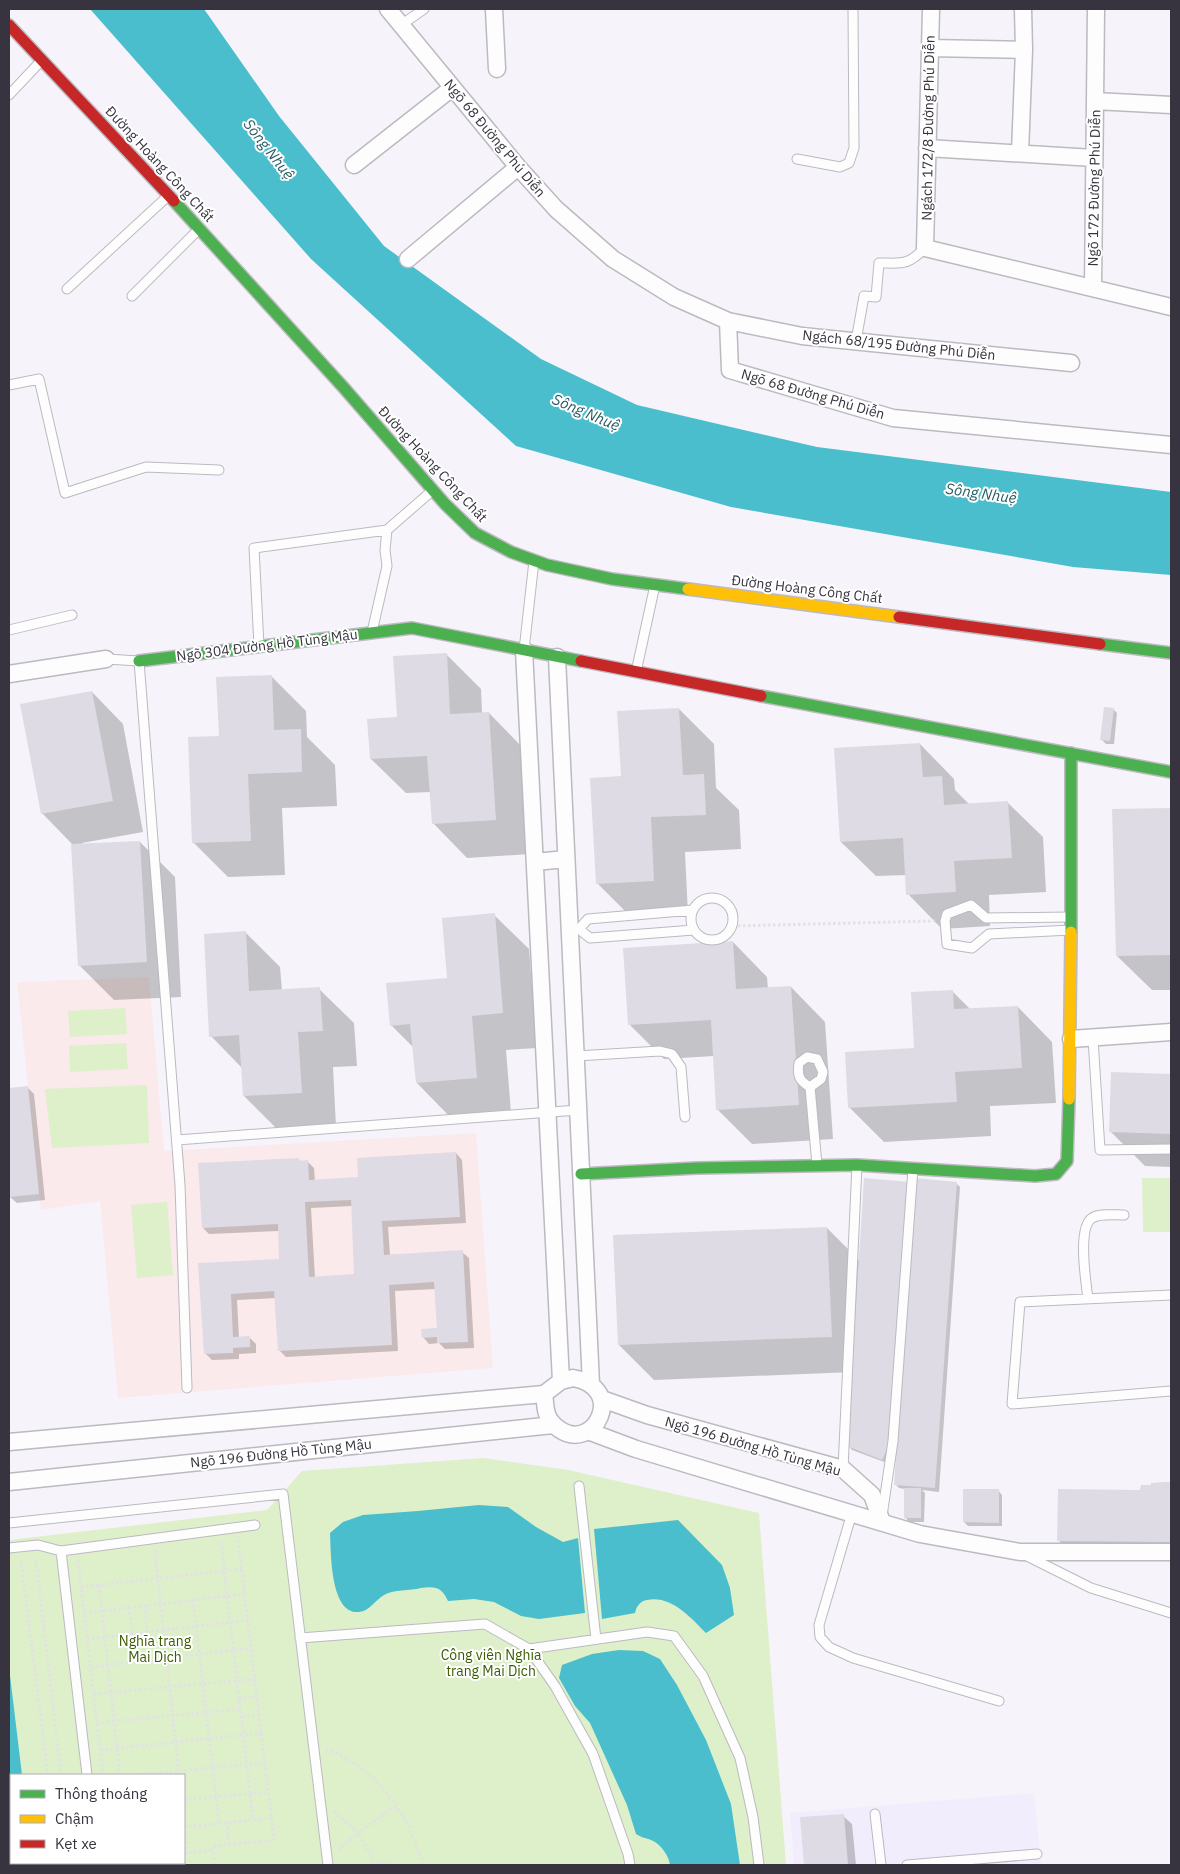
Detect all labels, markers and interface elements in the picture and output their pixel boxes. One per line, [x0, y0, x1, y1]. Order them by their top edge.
street label: Ngách 172/8 Đường Phú Diễn [917, 35, 939, 221]
street label: Ngõ 68 Đường Phú Diễn [440, 75, 550, 201]
street label: Đường Hoàng Công Chất [102, 102, 218, 226]
street label: Ngõ 172 Đường Phú Diễn [1084, 109, 1104, 267]
water label: Sông Nhuệ [240, 115, 299, 183]
street label: Ngách 68/195 Đường Phú Diễn [802, 326, 996, 364]
street label: Ngõ 68 Đường Phú Diễn [739, 365, 887, 423]
water label: Sông Nhuệ [549, 389, 623, 435]
street label: Đường Hoàng Công Chất [375, 402, 491, 526]
water label: Sông Nhuệ [944, 479, 1018, 507]
street label: Đường Hoàng Công Chất [730, 571, 884, 607]
street label: Ngõ 304 Đường Hồ Tùng Mậu [175, 625, 359, 665]
street label: Ngõ 196 Đường Hồ Tùng Mậu [663, 1412, 843, 1480]
street label: Ngõ 196 Đường Hồ Tùng Mậu [189, 1435, 373, 1471]
park label: Nghĩa trang Mai Dịch [119, 1632, 192, 1666]
park label: Công viên Nghĩa trang Mai Dịch [441, 1646, 542, 1680]
legend [10, 1774, 185, 1864]
text: Thông thoáng [55, 1784, 147, 1803]
text: Chậm [55, 1809, 94, 1828]
text: Kẹt xe [55, 1834, 97, 1853]

